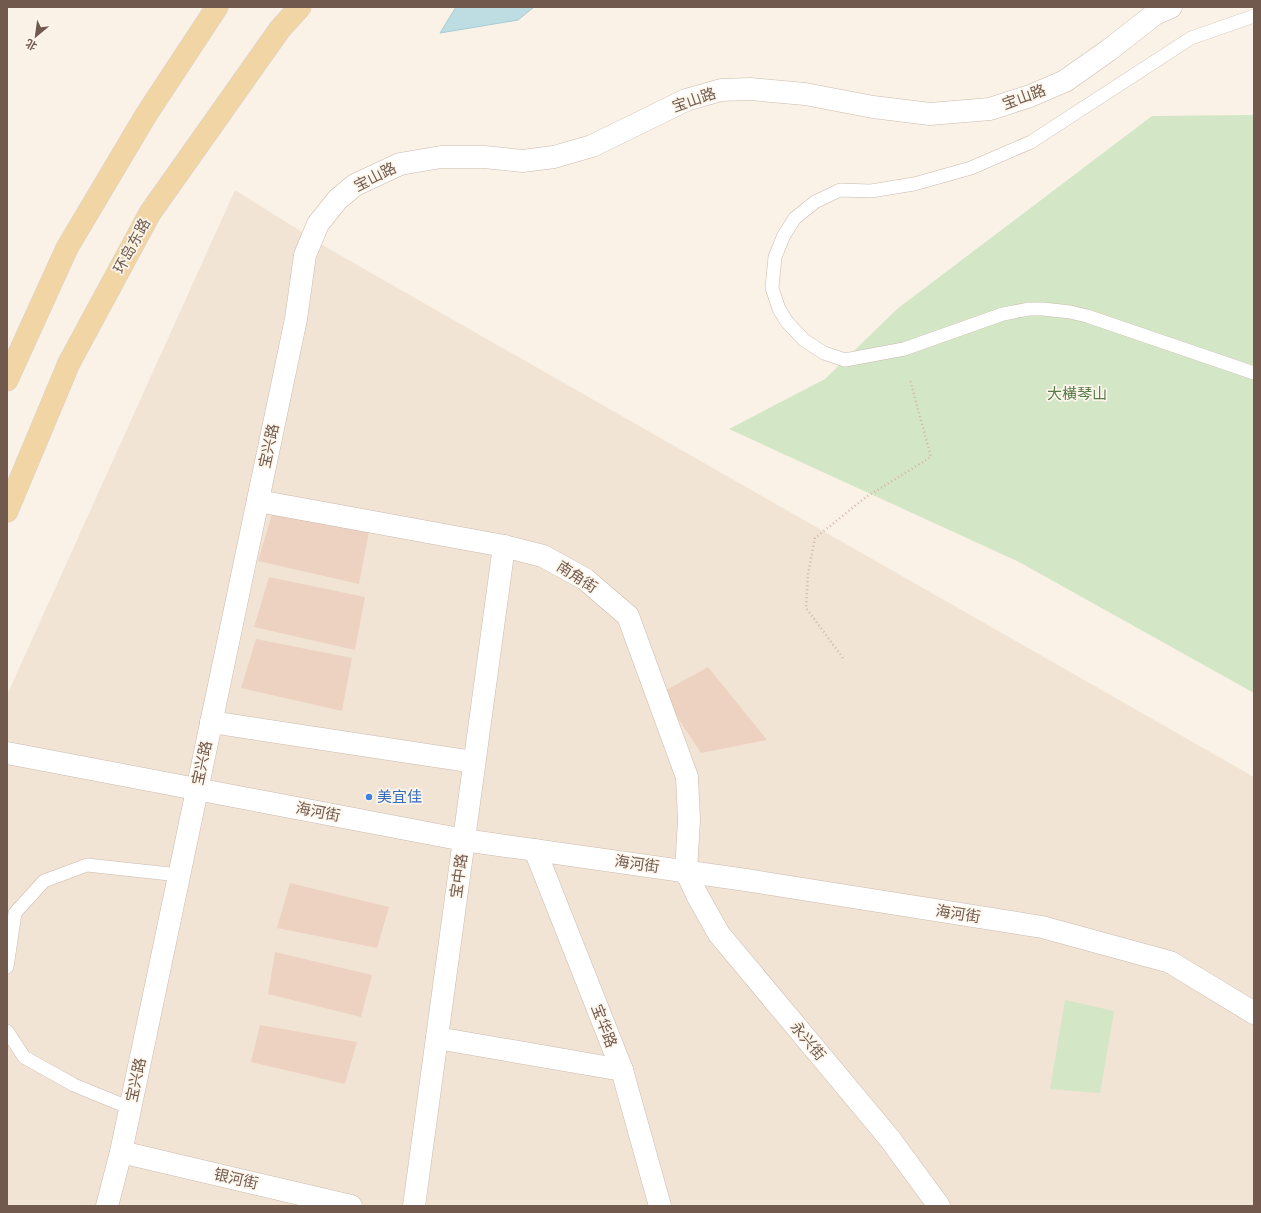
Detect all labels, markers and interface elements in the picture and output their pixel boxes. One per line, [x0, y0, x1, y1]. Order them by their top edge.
north arrow [16, 16, 56, 56]
text: 北 [22, 35, 40, 54]
street label: 宝山路 [999, 79, 1049, 115]
street label: 宝山路 [669, 82, 719, 118]
street label: 宝山路 [350, 157, 400, 197]
street label: 环岛东路 [108, 214, 156, 278]
park label: 大橫琴山 [1047, 383, 1107, 405]
street label: 宝兴路 [254, 422, 284, 470]
street label: 南角街 [552, 556, 602, 598]
street label: 宝兴路 [187, 739, 217, 787]
place label: 美宜佳 [377, 786, 422, 808]
marker: 美宜佳 [364, 792, 374, 802]
street label: 海河街 [294, 797, 342, 827]
street label: 海河街 [613, 850, 661, 878]
street label: 宝中路 [445, 852, 473, 900]
street label: 海河街 [934, 900, 982, 928]
street label: 宝华路 [586, 1001, 622, 1051]
street label: 永兴街 [785, 1017, 831, 1065]
street label: 宝兴路 [121, 1056, 151, 1104]
street label: 银河街 [212, 1163, 260, 1195]

